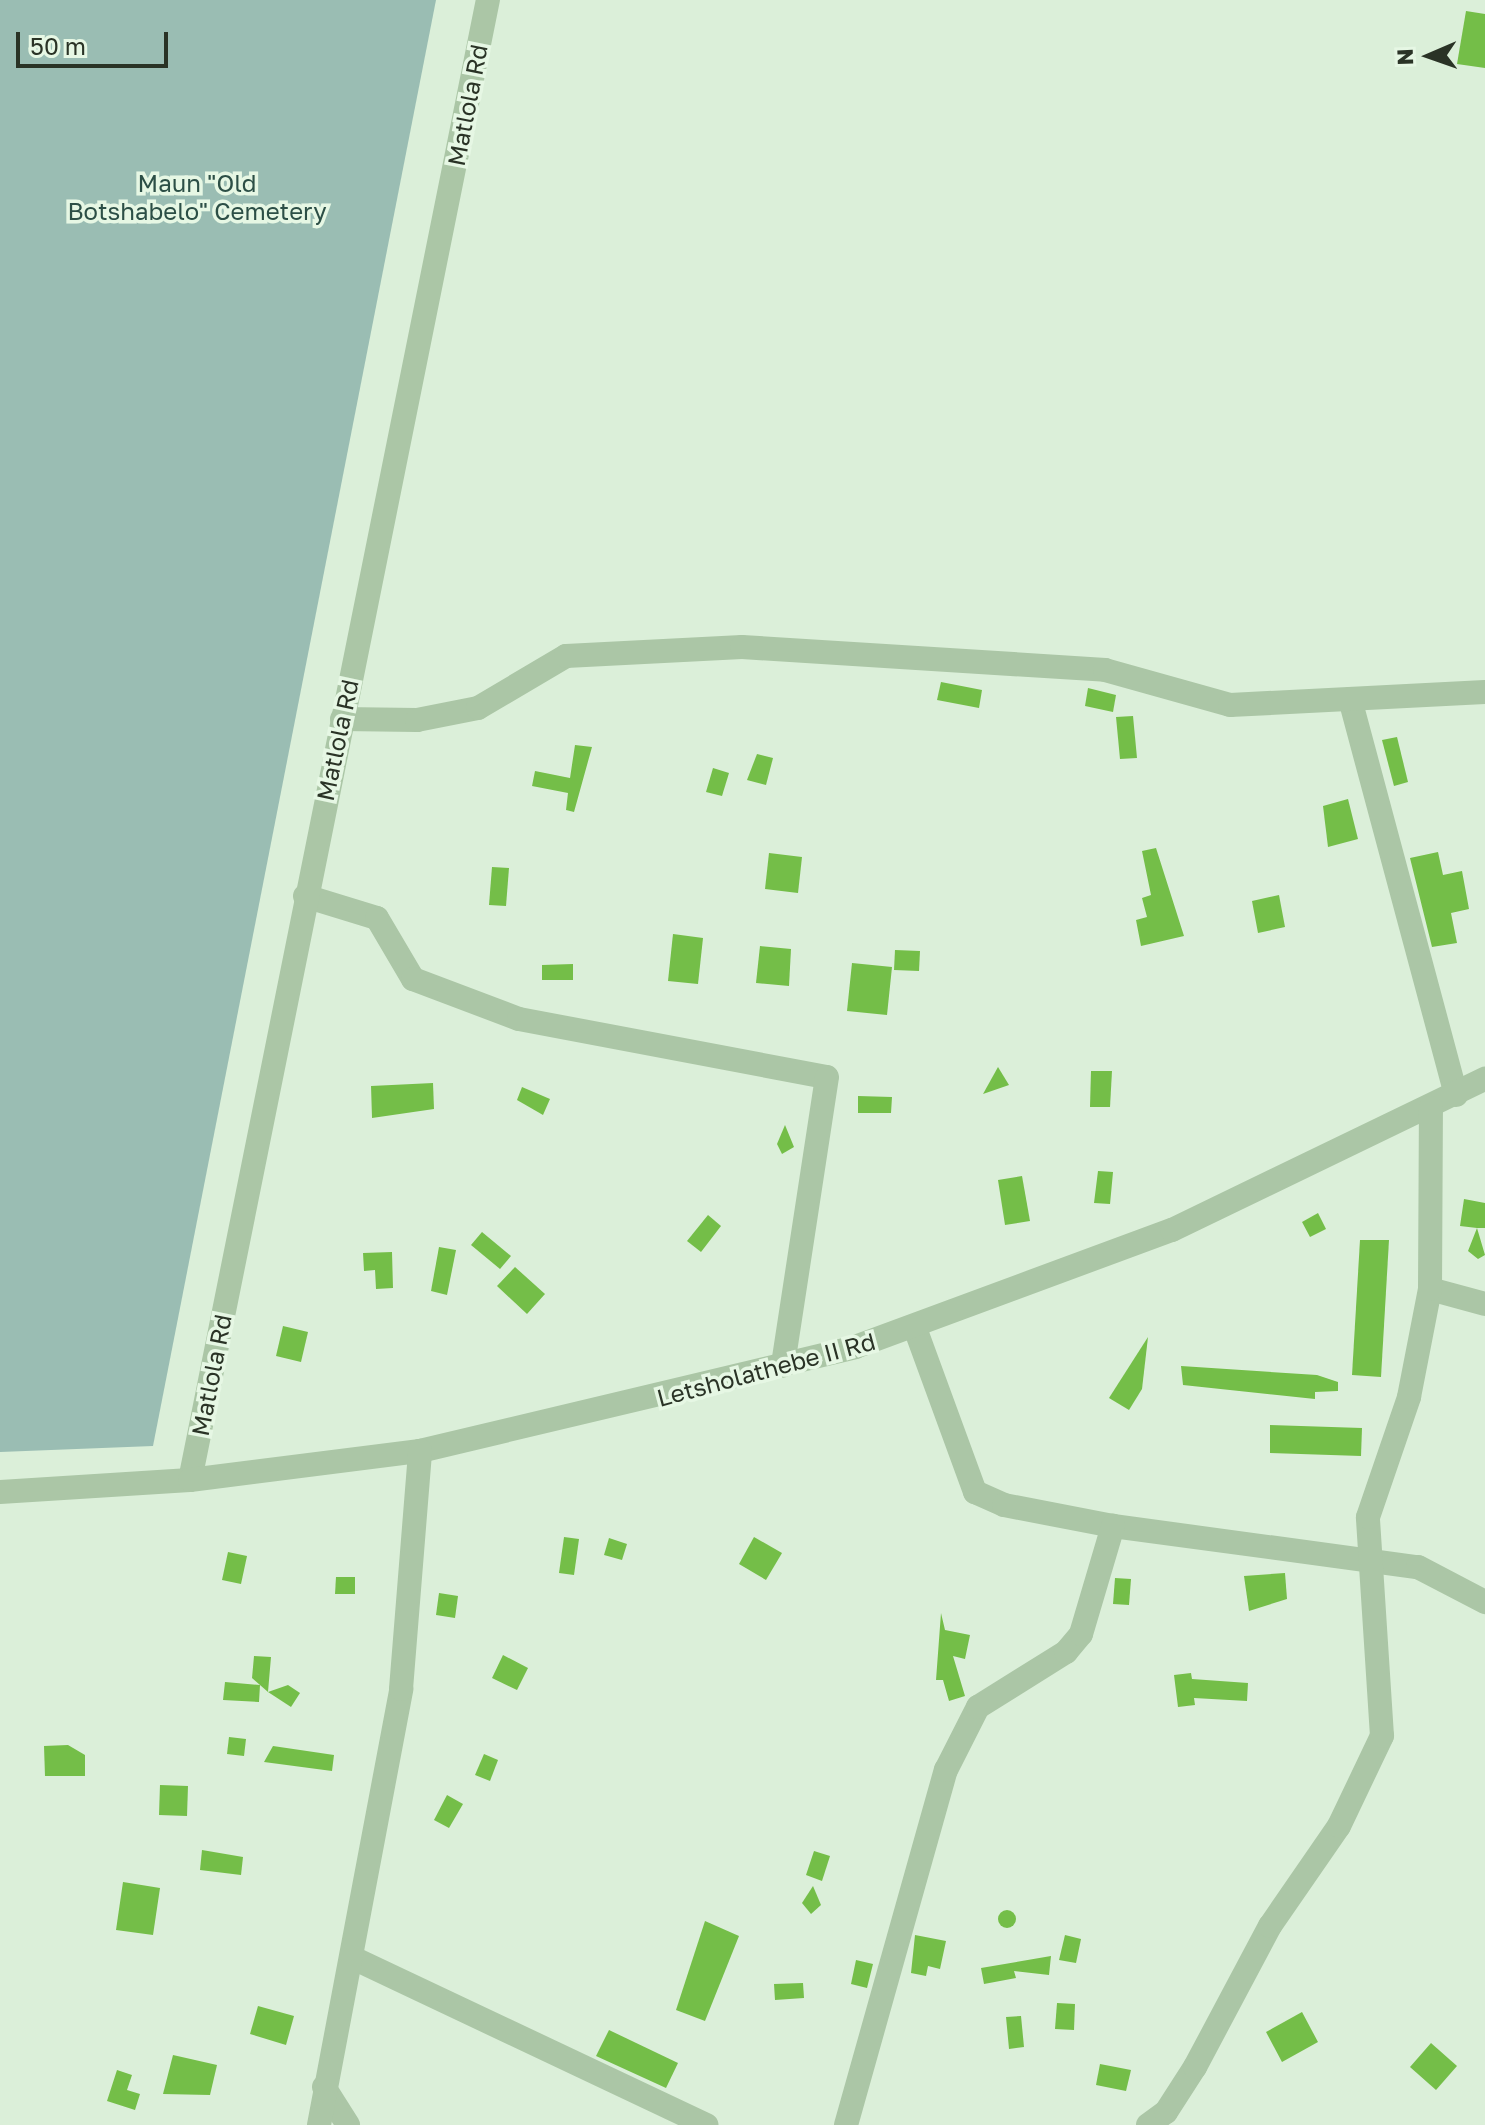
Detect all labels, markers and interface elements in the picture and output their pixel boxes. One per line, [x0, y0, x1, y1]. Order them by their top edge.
scale bar [20, 16, 172, 66]
north arrow [1389, 16, 1469, 96]
text: 50 m [30, 31, 86, 60]
street label: Matlola Rd [441, 42, 493, 168]
text: N [1391, 48, 1418, 66]
park label: Maun "Old Botshabelo" Cemetery [67, 169, 327, 225]
street label: Matlola Rd [310, 677, 364, 803]
street label: Matlola Rd [185, 1312, 237, 1438]
street label: Letsholathebe II Rd [654, 1326, 878, 1412]

